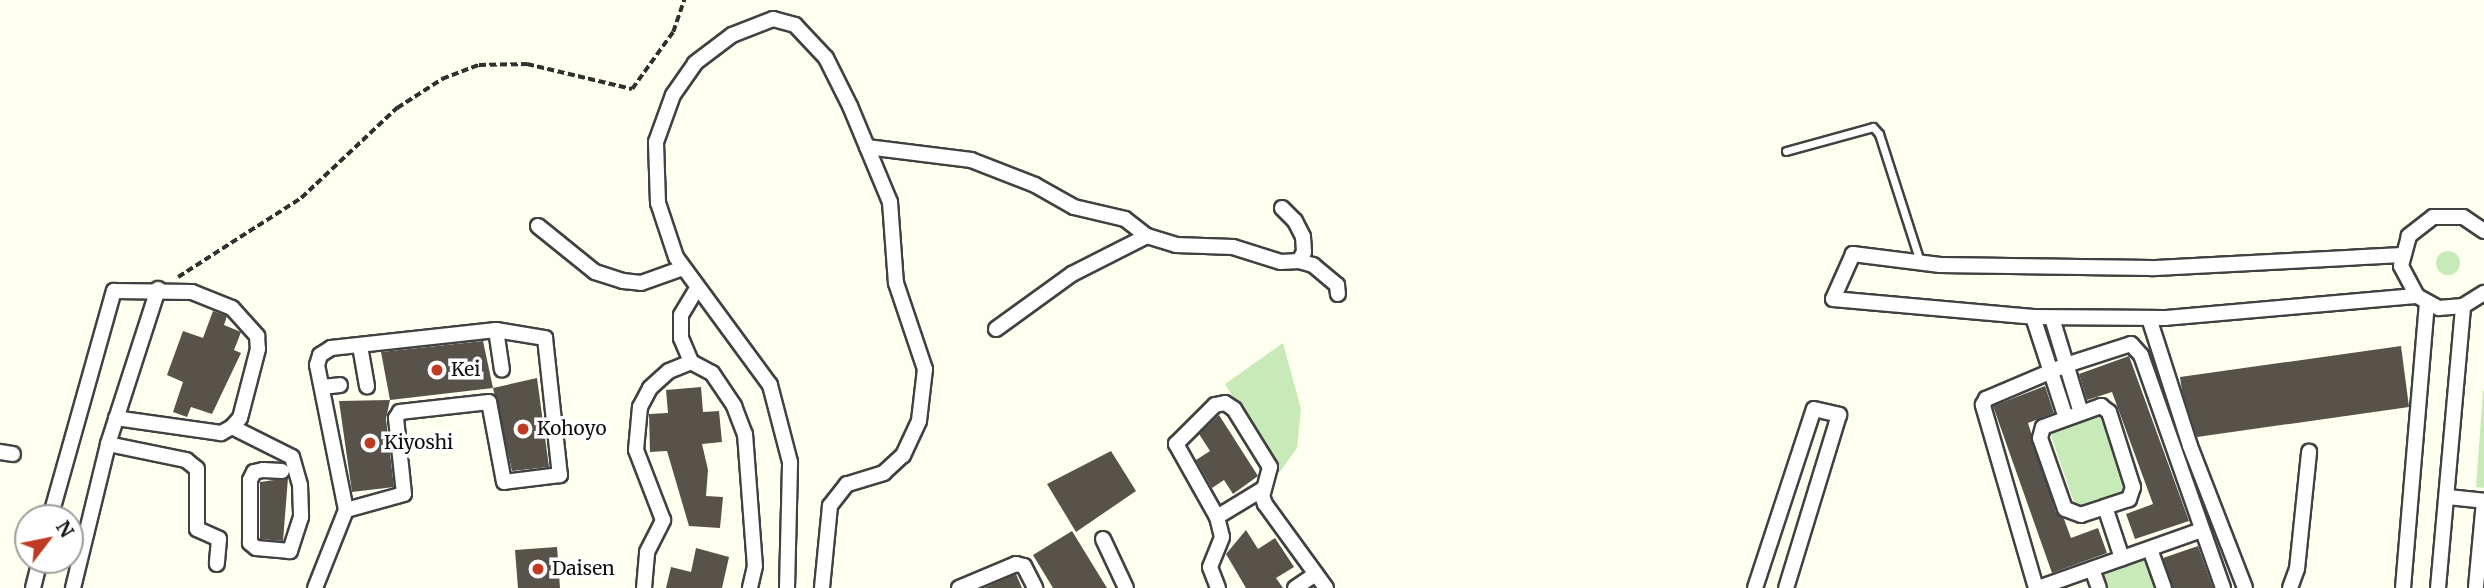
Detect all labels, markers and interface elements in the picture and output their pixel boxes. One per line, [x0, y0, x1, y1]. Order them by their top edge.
place label: Kei [451, 359, 480, 381]
marker: Kei [429, 362, 445, 378]
place label: Kohoyo [537, 418, 606, 440]
marker: Kohoyo [515, 421, 531, 437]
place label: Kiyoshi [384, 432, 453, 454]
marker: Kiyoshi [362, 435, 378, 451]
north arrow [14, 504, 84, 574]
text: N [51, 516, 79, 542]
place label: Daisen [552, 558, 615, 580]
marker: Daisen [530, 561, 546, 577]

